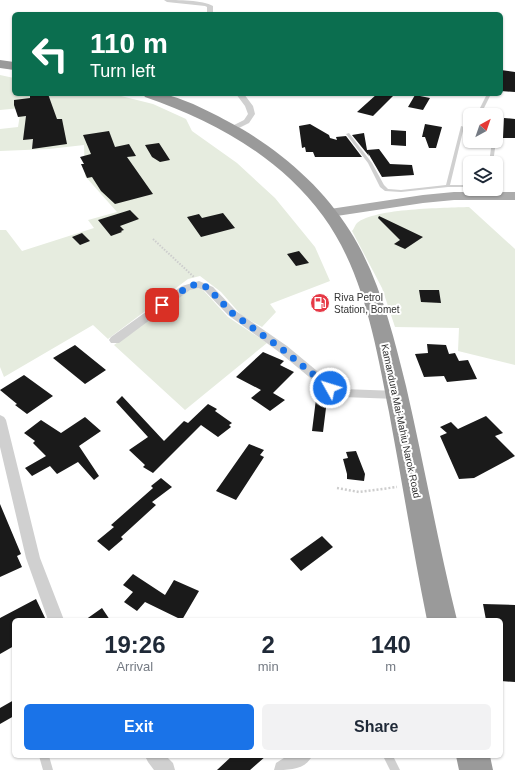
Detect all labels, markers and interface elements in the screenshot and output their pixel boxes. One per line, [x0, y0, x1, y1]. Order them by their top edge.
icon: left [24, 28, 76, 80]
text: 110 m [90, 28, 168, 59]
text: Turn left [90, 61, 155, 81]
north arrow [463, 108, 503, 148]
map controls [463, 108, 503, 196]
button: layers [463, 156, 503, 196]
pin [145, 288, 179, 322]
fuel station icon: Riva Petrol Station, Bomet [309, 292, 331, 314]
place label: Riva Petrol Station, Bomet [334, 292, 400, 315]
icon: arrive [151, 294, 173, 316]
street label: Kamandura Mai-Mahiu Narok Road [379, 343, 423, 499]
position arrow [309, 367, 351, 409]
text: 19:26 [104, 631, 166, 658]
text: 2 [261, 631, 275, 658]
text: 140 [371, 631, 411, 658]
text: Arrival [116, 659, 153, 674]
text: min [258, 659, 279, 674]
text: m [385, 659, 396, 674]
button: Exit [24, 704, 254, 750]
button: Share [262, 704, 491, 750]

